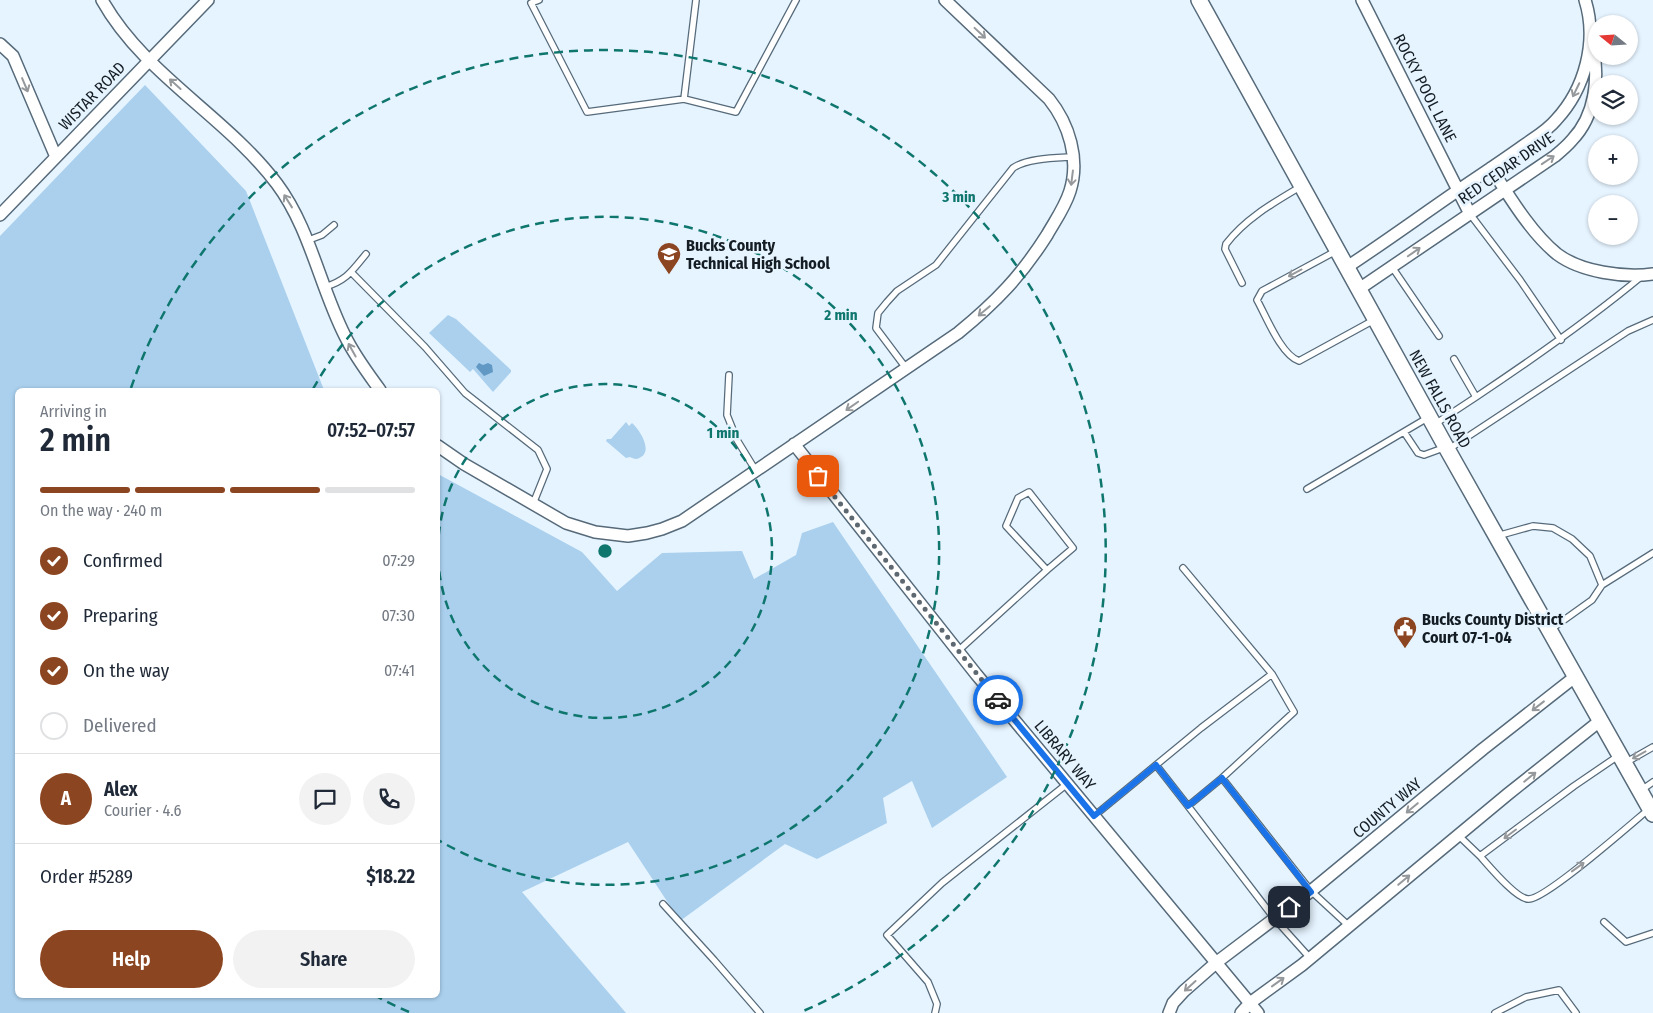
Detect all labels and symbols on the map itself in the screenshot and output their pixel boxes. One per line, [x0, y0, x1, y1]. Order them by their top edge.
north arrow [1588, 15, 1638, 65]
one-way arrow [974, 27, 987, 39]
street label: ROCKY POOL LANE [1390, 31, 1460, 145]
street label: WISTAR ROAD [55, 58, 129, 134]
one-way arrow [22, 77, 31, 92]
one-way arrow [169, 78, 182, 90]
one-way arrow [1571, 83, 1581, 98]
street label: RED CEDAR DRIVE [1454, 128, 1558, 208]
one-way arrow [1541, 155, 1555, 165]
one-way arrow [1067, 169, 1077, 185]
text: 3 min [941, 188, 976, 206]
one-way arrow [282, 194, 292, 208]
place label: Bucks County Technical High School [686, 236, 830, 273]
school or university icon: Bucks County Technical High School [656, 241, 682, 275]
one-way arrow [1407, 247, 1421, 257]
one-way arrow [1288, 269, 1303, 278]
text: 2 min [823, 306, 858, 324]
one-way arrow [978, 306, 991, 317]
one-way arrow [347, 343, 357, 357]
street label: NEW FALLS ROAD [1405, 347, 1475, 451]
one-way arrow [845, 401, 859, 411]
text: 1 min [707, 424, 739, 442]
pin [797, 455, 839, 497]
centre of rings [596, 542, 614, 560]
place label: Bucks County District Court 07-1-04 [1422, 610, 1564, 647]
public building icon: Bucks County District Court 07-1-04 [1392, 615, 1418, 649]
courier [973, 675, 1023, 725]
one-way arrow [1532, 700, 1545, 711]
street label: LIBRARY WAY [1030, 716, 1100, 794]
one-way arrow [1632, 751, 1647, 760]
one-way arrow [1523, 771, 1536, 782]
street label: COUNTY WAY [1349, 774, 1425, 842]
one-way arrow [1405, 802, 1418, 814]
one-way arrow [1503, 829, 1517, 839]
one-way arrow [1571, 862, 1585, 872]
one-way arrow [1398, 874, 1411, 885]
pin [1268, 886, 1310, 928]
one-way arrow [1271, 977, 1285, 987]
one-way arrow [1184, 980, 1197, 992]

